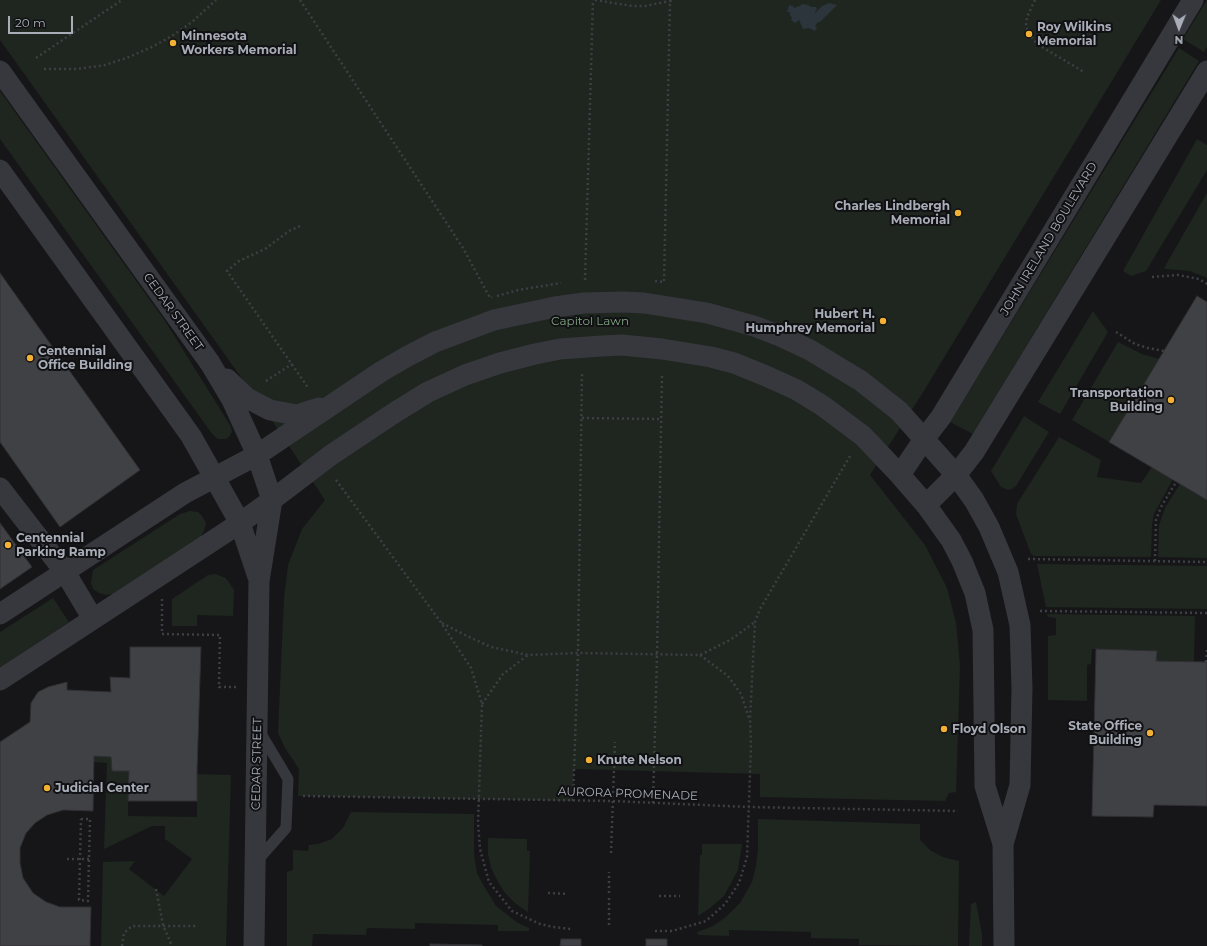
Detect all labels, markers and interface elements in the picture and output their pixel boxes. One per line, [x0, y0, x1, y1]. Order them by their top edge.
scale bar [10, 8, 75, 34]
north arrow [1159, 8, 1199, 48]
text: 20 m [15, 15, 46, 30]
place label: Roy Wilkins Memorial [1037, 20, 1111, 48]
place label: Minnesota Workers Memorial [181, 29, 297, 57]
marker: Roy Wilkins Memorial [1024, 29, 1034, 39]
text: N [1174, 33, 1183, 47]
marker: Minnesota Workers Memorial [168, 38, 178, 48]
street label: JOHN IRELAND BOULEVARD [997, 160, 1101, 318]
place label: Charles Lindbergh Memorial [834, 199, 950, 227]
marker: Charles Lindbergh Memorial [953, 208, 963, 218]
street label: CEDAR STREET [140, 270, 206, 354]
place label: Hubert H. Humphrey Memorial [745, 307, 875, 335]
park label: Capitol Lawn [551, 314, 629, 328]
marker: Hubert H. Humphrey Memorial [878, 316, 888, 326]
place label: Centennial Office Building [38, 344, 132, 372]
marker: Centennial Office Building [25, 353, 35, 363]
place label: Transportation Building [1070, 386, 1163, 414]
marker: Transportation Building [1166, 395, 1176, 405]
place label: Centennial Parking Ramp [16, 531, 106, 559]
marker: Centennial Parking Ramp [3, 540, 13, 550]
street label: CEDAR STREET [249, 718, 265, 810]
place label: State Office Building [1068, 719, 1142, 747]
place label: Floyd Olson [952, 722, 1026, 736]
marker: Floyd Olson [939, 724, 949, 734]
marker: State Office Building [1145, 728, 1155, 738]
place label: Knute Nelson [597, 753, 682, 767]
marker: Knute Nelson [584, 755, 594, 765]
place label: Judicial Center [55, 781, 149, 795]
marker: Judicial Center [42, 783, 52, 793]
street label: AURORA PROMENADE [558, 784, 698, 804]

